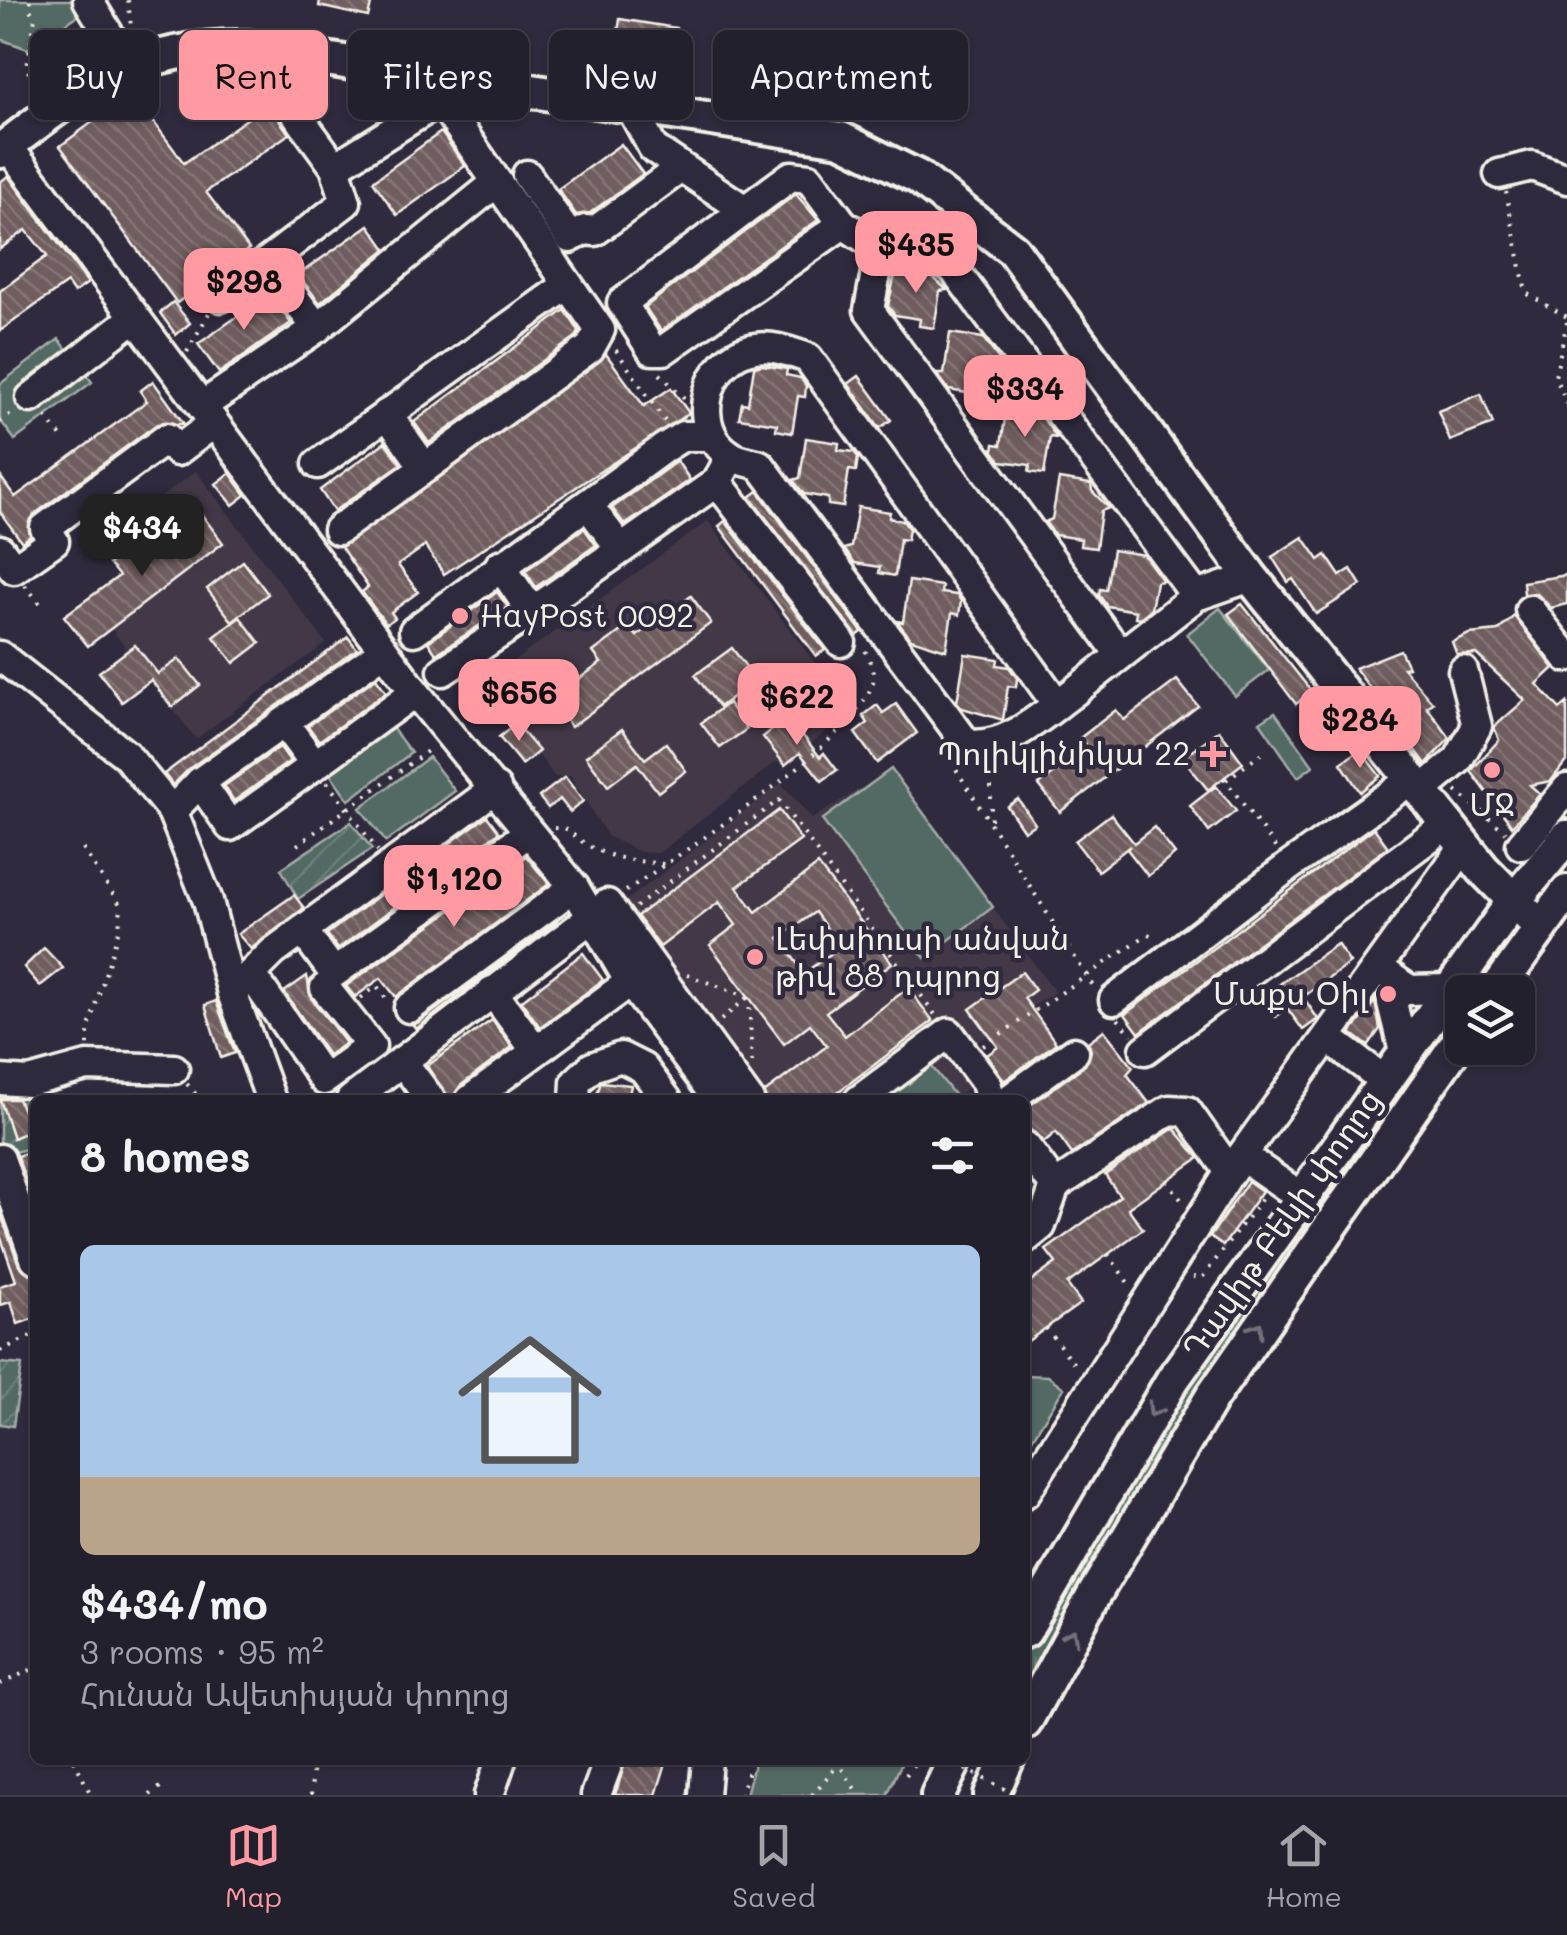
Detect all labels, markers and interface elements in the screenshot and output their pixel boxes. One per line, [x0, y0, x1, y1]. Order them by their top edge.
chip: Buy [30, 30, 159, 120]
chip: Rent [179, 30, 328, 120]
chip: Filters [348, 30, 529, 120]
chip: New [549, 30, 693, 120]
chip: Apartment [713, 30, 968, 120]
pin: $435 [857, 211, 975, 296]
text: $435 [877, 222, 955, 264]
pin: $298 [185, 248, 303, 333]
text: $298 [206, 259, 282, 301]
pin: $334 [966, 355, 1084, 440]
text: $334 [986, 366, 1064, 408]
pin: $434 [83, 494, 201, 579]
text: $434 [102, 505, 182, 547]
place label: HayPost 0092 [480, 593, 694, 636]
marker: HayPost 0092 [449, 605, 471, 627]
pin: $656 [460, 659, 578, 744]
pin: $622 [738, 663, 856, 748]
text: $656 [480, 670, 558, 712]
text: $622 [760, 674, 834, 716]
pin: $284 [1301, 686, 1419, 771]
text: $284 [1321, 697, 1399, 739]
place label: Պոլիկլինիկա 22 [937, 731, 1190, 773]
marker: Պոլիկլինիկա 22 [1200, 741, 1226, 767]
marker: ՄՋ [1481, 759, 1503, 781]
place label: ՄՋ [1469, 782, 1515, 824]
pin: $1,120 [373, 845, 535, 930]
text: $1,120 [406, 856, 502, 898]
place label: Լեփսիուսի անվան թիվ 88 դպրոց [775, 916, 1069, 995]
marker: Լեփսիուսի անվան թիվ 88 դպրոց [744, 946, 766, 968]
place label: Մաքս Օիլ [1213, 971, 1369, 1013]
map controls [1445, 975, 1535, 1065]
button: layers [1445, 975, 1535, 1065]
marker: Մաքս Օիլ [1377, 983, 1399, 1005]
street label: Դավիթ Բեկի փողոց [1171, 1080, 1389, 1366]
text: 8 homes [80, 1128, 251, 1183]
icon: filters [925, 1128, 980, 1183]
icon: home [440, 1310, 620, 1490]
one-way arrow [1245, 1321, 1264, 1339]
one-way arrow [1147, 1399, 1166, 1417]
text: $434/mo [80, 1575, 268, 1630]
one-way arrow [1059, 1629, 1079, 1647]
text: 3 rooms · 95 m² [80, 1630, 324, 1672]
text: Հունան Ավետիսյան փողոց [80, 1672, 510, 1714]
tab: Map [225, 1818, 282, 1914]
tab: Saved [732, 1818, 815, 1914]
tab: Home [1266, 1818, 1342, 1914]

